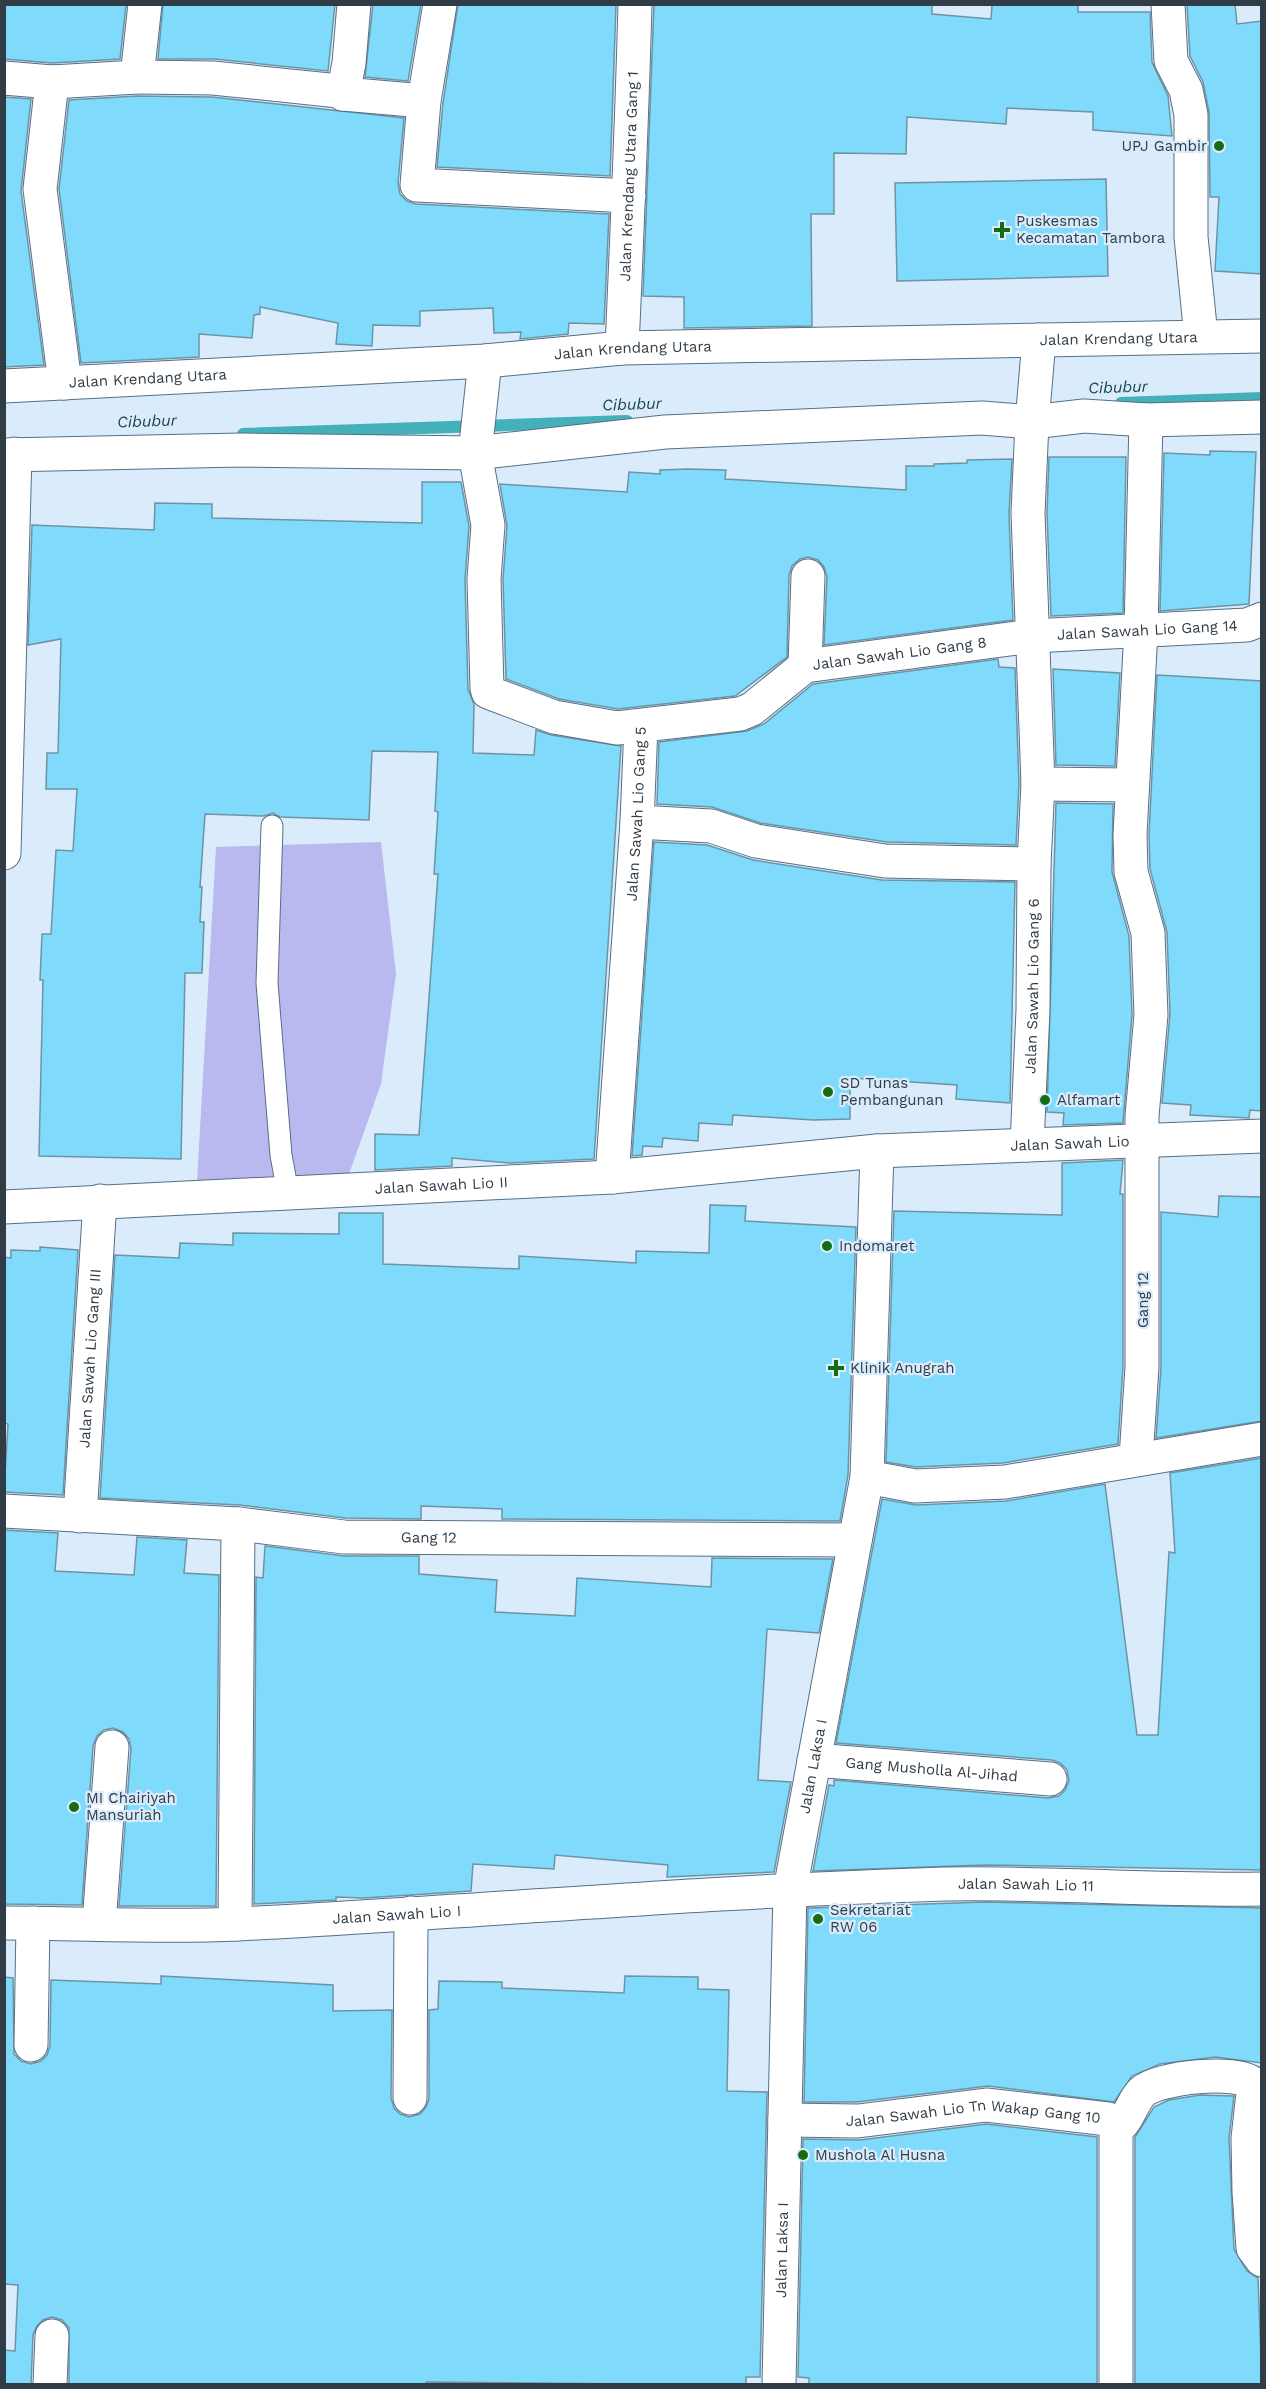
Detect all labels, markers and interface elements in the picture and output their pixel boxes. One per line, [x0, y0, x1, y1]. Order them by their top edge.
street label: Jalan Krendang Utara Gang 1 [616, 71, 642, 282]
place label: UPJ Gambir [1121, 137, 1207, 155]
marker: UPJ Gambir [1212, 139, 1226, 153]
place label: Puskesmas Kecamatan Tambora [1016, 212, 1166, 247]
marker: Puskesmas Kecamatan Tambora [993, 221, 1011, 239]
street label: Jalan Krendang Utara [1039, 328, 1198, 349]
street label: Jalan Krendang Utara [553, 337, 712, 363]
street label: Jalan Krendang Utara [68, 365, 228, 392]
water label: Cibubur [1088, 376, 1149, 398]
water label: Cibubur [602, 393, 663, 415]
water label: Cibubur [117, 410, 178, 432]
street label: Jalan Sawah Lio Gang 14 [1056, 616, 1238, 644]
street label: Jalan Sawah Lio Gang 8 [811, 633, 988, 674]
street label: Jalan Sawah Lio Gang 5 [622, 726, 650, 902]
street label: Jalan Sawah Lio Gang 6 [1021, 898, 1043, 1074]
place label: SD Tunas Pembangunan [840, 1074, 943, 1109]
marker: SD Tunas Pembangunan [821, 1085, 835, 1099]
place label: Alfamart [1057, 1091, 1121, 1109]
marker: Alfamart [1038, 1093, 1052, 1107]
street label: Jalan Sawah Lio [1010, 1132, 1130, 1155]
street label: Jalan Sawah Lio II [374, 1173, 509, 1198]
place label: Indomaret [839, 1237, 915, 1255]
marker: Indomaret [820, 1239, 834, 1253]
street label: Jalan Sawah Lio Gang III [75, 1268, 105, 1449]
street label: Gang 12 [1134, 1272, 1152, 1328]
marker: Klinik Anugrah [827, 1359, 845, 1377]
place label: Klinik Anugrah [850, 1359, 955, 1377]
street label: Gang 12 [401, 1528, 457, 1547]
street label: Jalan Laksa I [795, 1718, 831, 1815]
street label: Gang Musholla Al-Jihad [845, 1754, 1019, 1785]
place label: MI Chairiyah Mansuriah [86, 1789, 176, 1824]
marker: MI Chairiyah Mansuriah [67, 1800, 81, 1814]
street label: Jalan Sawah Lio 11 [958, 1875, 1094, 1895]
place label: Sekretariat RW 06 [830, 1901, 911, 1936]
street label: Jalan Sawah Lio I [332, 1902, 462, 1928]
marker: Sekretariat RW 06 [811, 1912, 825, 1926]
street label: Jalan Sawah Lio Tn Wakap Gang 10 [846, 2096, 1102, 2130]
place label: Mushola Al Husna [815, 2146, 946, 2164]
marker: Mushola Al Husna [796, 2148, 810, 2162]
street label: Jalan Laksa I [772, 2202, 792, 2298]

